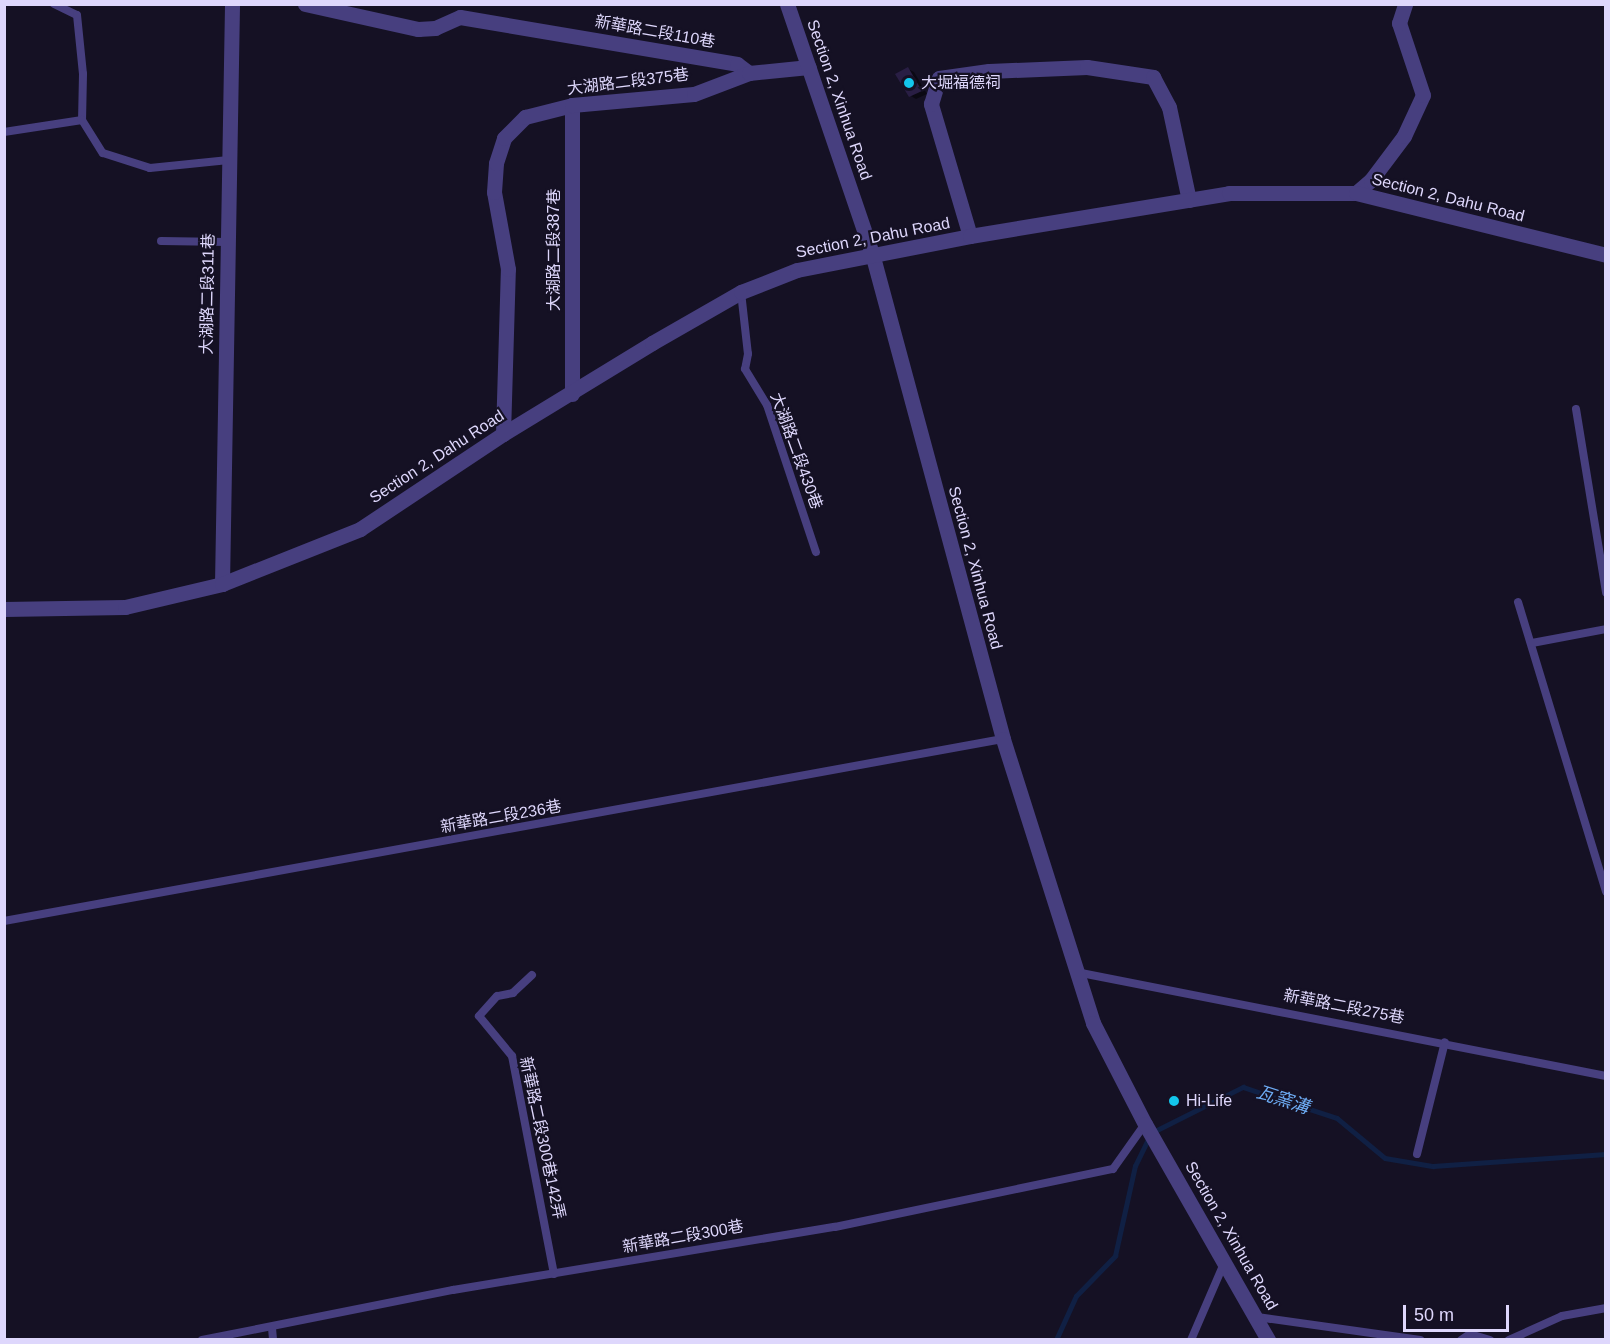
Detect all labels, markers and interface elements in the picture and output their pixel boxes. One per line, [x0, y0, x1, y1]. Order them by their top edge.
street label: 新華路二段110巷 [594, 12, 716, 52]
street label: Section 2, Xinhua Road [803, 17, 875, 183]
street label: 大湖路二段375巷 [566, 65, 690, 99]
place label: 大堀福德祠 [921, 73, 1001, 93]
marker: 大堀福德祠 [902, 76, 916, 90]
street label: Section 2, Dahu Road [1370, 170, 1526, 226]
street label: 大湖路二段387巷 [544, 189, 564, 311]
street label: Section 2, Dahu Road [794, 214, 952, 262]
street label: 大湖路二段311巷 [197, 233, 219, 355]
street label: 大湖路二段430巷 [766, 390, 826, 512]
street label: Section 2, Dahu Road [366, 406, 508, 508]
street label: Section 2, Xinhua Road [944, 484, 1006, 652]
street label: 新華路二段236巷 [439, 797, 563, 837]
street label: 新華路二段275巷 [1282, 986, 1406, 1028]
street label: 新華路二段300巷142弄 [515, 1055, 569, 1221]
water label: 瓦窯溝 [1254, 1081, 1312, 1119]
place label: Hi-Life [1186, 1091, 1232, 1111]
marker: Hi-Life [1167, 1094, 1181, 1108]
street label: Section 2, Xinhua Road [1181, 1158, 1281, 1314]
street label: 新華路二段300巷 [621, 1217, 745, 1257]
scale bar [1406, 1293, 1512, 1331]
text: 50 m [1414, 1305, 1454, 1325]

